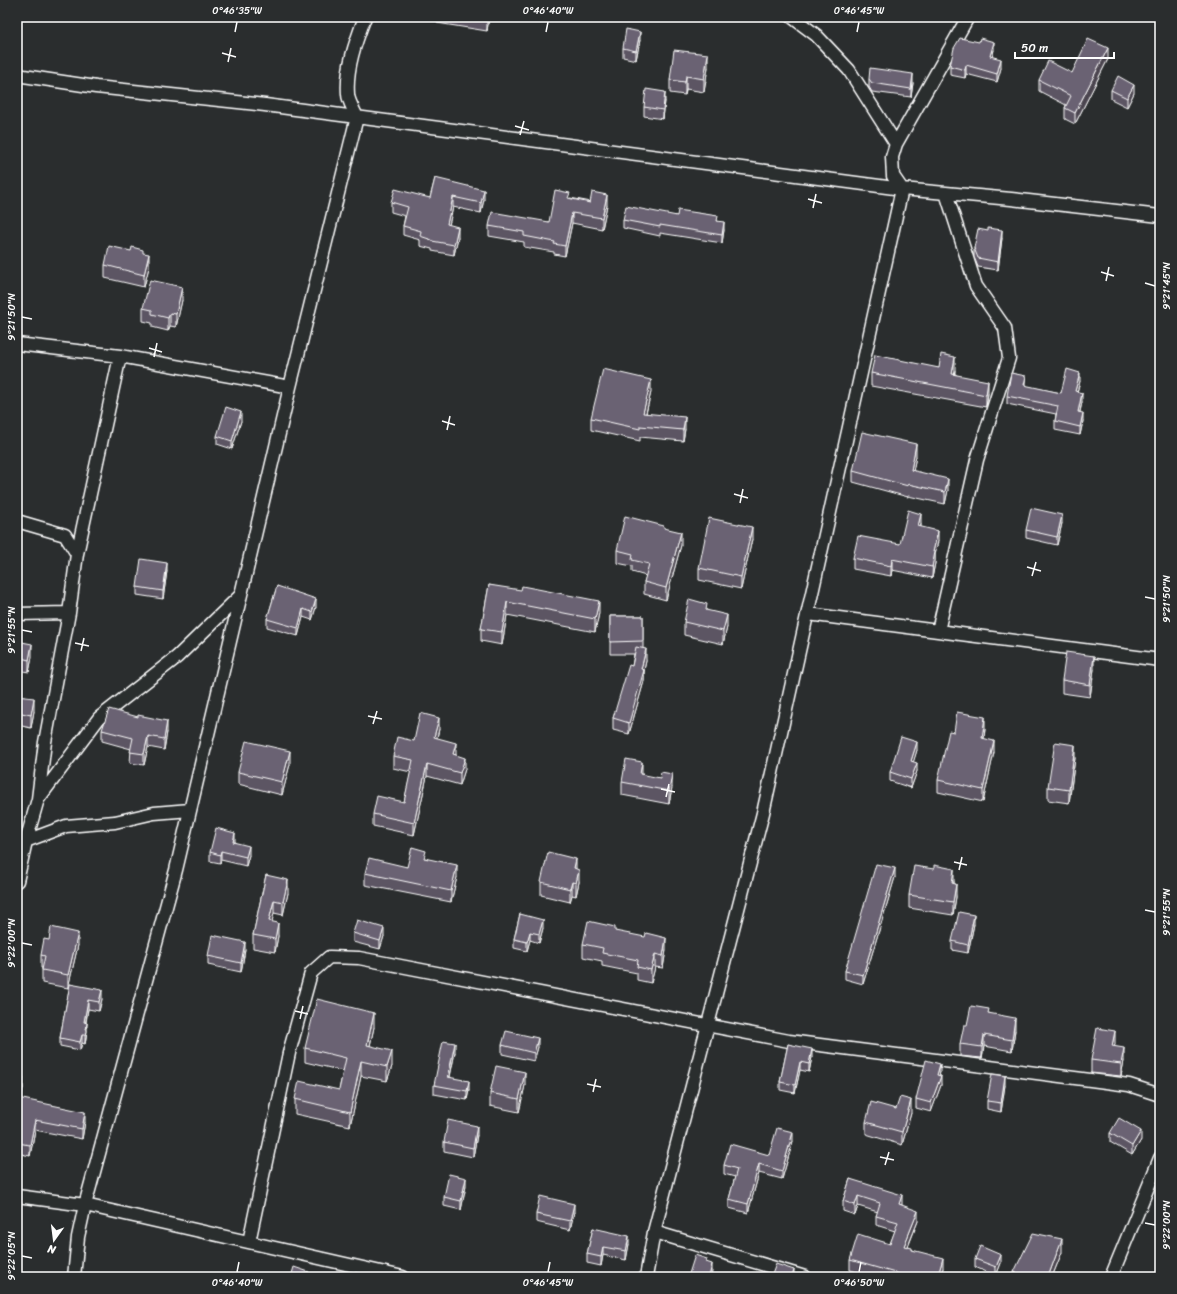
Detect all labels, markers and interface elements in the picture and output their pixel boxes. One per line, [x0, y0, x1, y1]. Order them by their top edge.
text: 0°46'35"W [212, 2, 262, 20]
text: 0°46'40"W [523, 2, 574, 20]
text: 0°46'45"W [834, 2, 885, 20]
scale bar [1015, 34, 1114, 60]
text: 50 m [1021, 37, 1048, 59]
text: 9°21'45"N [1158, 262, 1176, 310]
text: 9°21'50"N [3, 293, 21, 341]
text: 9°21'50"N [1158, 575, 1176, 623]
text: 9°21'55"N [3, 606, 21, 654]
text: 9°21'55"N [1158, 888, 1176, 936]
text: 9°22'00"N [3, 918, 21, 968]
text: 9°22'00"N [1158, 1200, 1176, 1250]
north arrow [34, 1220, 74, 1260]
text: 9°22'05"N [3, 1231, 21, 1281]
text: N [45, 1239, 59, 1260]
text: 0°46'40"W [212, 1274, 263, 1292]
text: 0°46'45"W [523, 1274, 574, 1292]
text: 0°46'50"W [834, 1274, 885, 1292]

